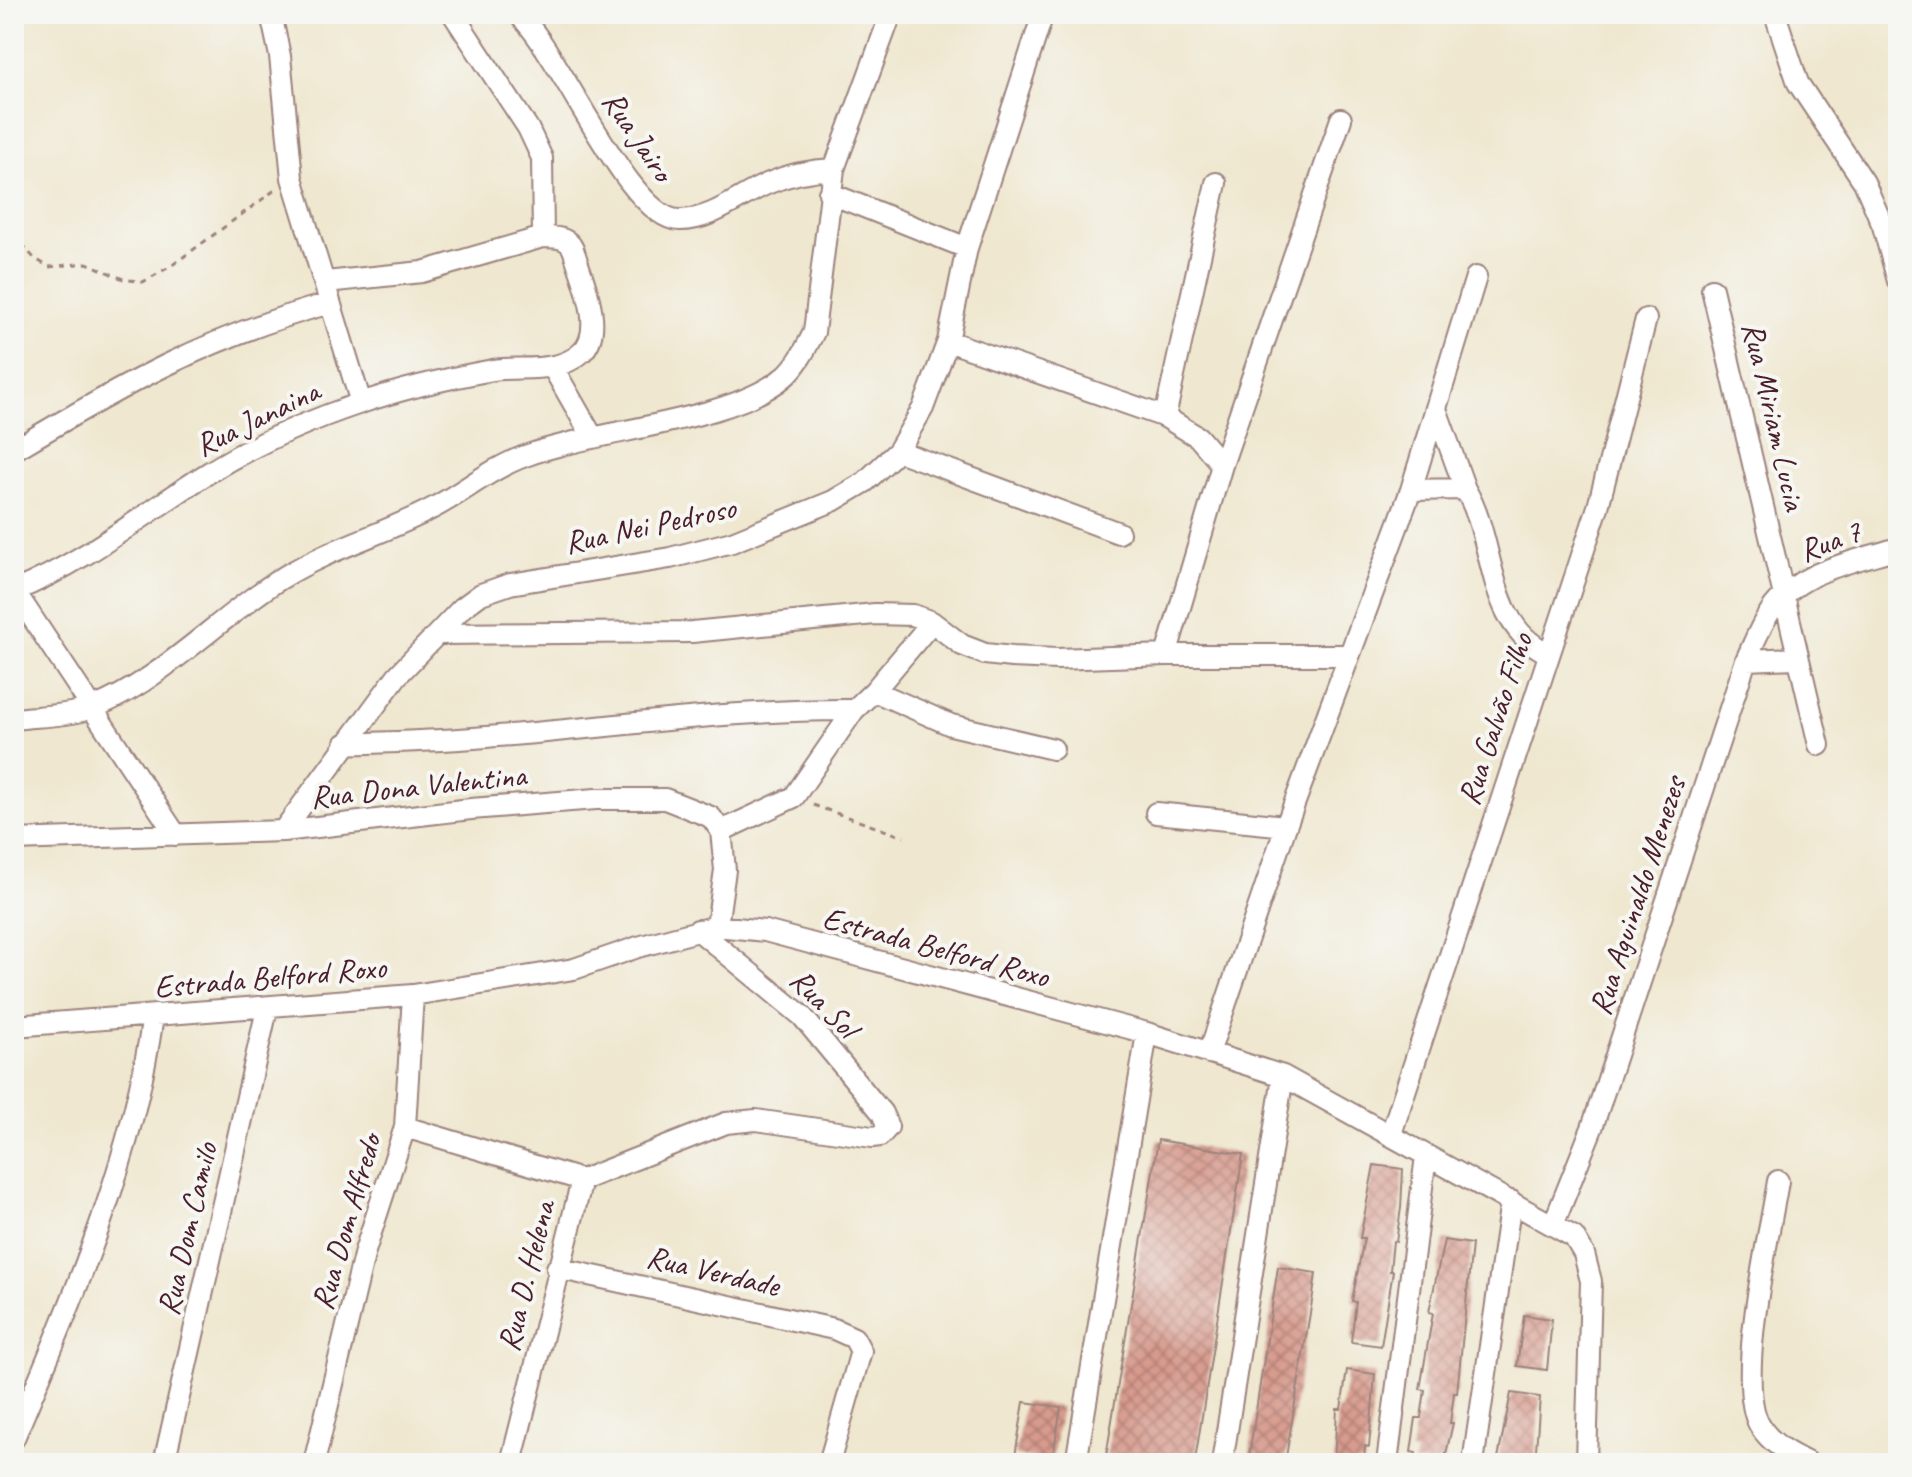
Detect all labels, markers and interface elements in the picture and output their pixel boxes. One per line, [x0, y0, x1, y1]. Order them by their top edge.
street label: Rua Jairo [593, 83, 685, 192]
street label: Rua Miriam Lucia [1732, 318, 1816, 516]
street label: Rua Janaina [188, 369, 329, 466]
street label: Rua Nei Pedroso [561, 487, 741, 563]
street label: Rua 7 [1793, 510, 1868, 571]
street label: Rua Galvão Filho [1448, 626, 1543, 810]
street label: Rua Dona Valentina [308, 754, 530, 818]
street label: Rua Aguinaldo Menezes [1579, 769, 1696, 1020]
street label: Estrada Belford Roxo [818, 897, 1055, 997]
street label: Estrada Belford Roxo [152, 946, 389, 1008]
street label: Rua Sol [781, 960, 871, 1050]
street label: Rua Dom Alfredo [301, 1126, 392, 1314]
street label: Rua Dom Camilo [147, 1137, 227, 1319]
street label: Rua D. Helena [488, 1194, 565, 1355]
street label: Rua Verdade [643, 1236, 786, 1307]

